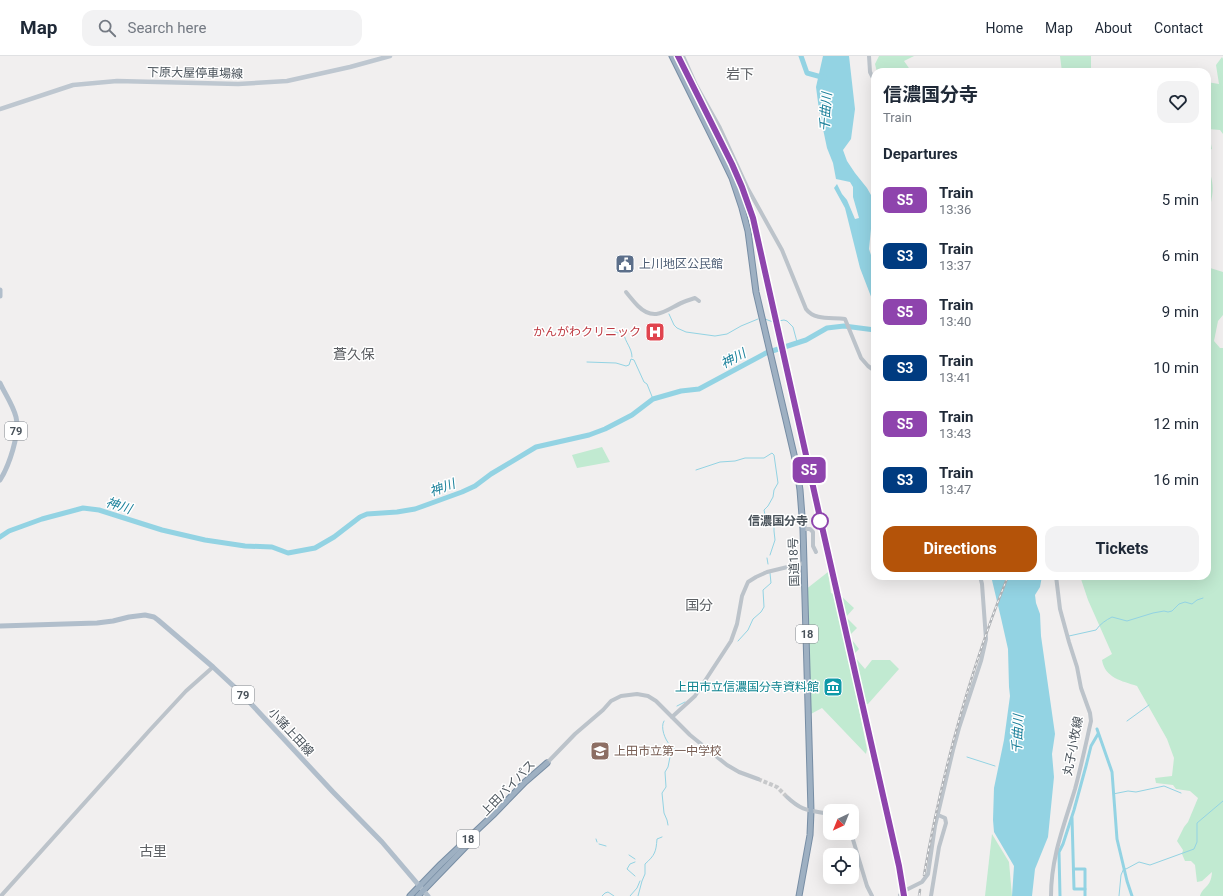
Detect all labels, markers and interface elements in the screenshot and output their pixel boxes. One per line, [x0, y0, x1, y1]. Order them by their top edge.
search box [82, 10, 362, 46]
text: Map [20, 16, 58, 39]
icon: search [96, 17, 118, 39]
text: Search here [128, 19, 206, 37]
text: Home [985, 20, 1023, 36]
text: Map [1045, 20, 1073, 36]
text: About [1095, 20, 1132, 36]
text: Contact [1154, 20, 1203, 36]
street label: 下原大屋停車場線 [147, 65, 243, 81]
district label: 岩下 [726, 66, 754, 82]
button: heart [1157, 81, 1199, 123]
text: 信濃国分寺 [883, 83, 978, 106]
water label: 千曲川 [817, 90, 834, 132]
text: Train [883, 110, 912, 125]
text: Departures [883, 145, 958, 163]
text: Train [939, 184, 973, 202]
text: 5 min [1162, 191, 1199, 209]
text: S5 [897, 192, 913, 208]
text: 13:36 [939, 202, 971, 217]
text: Train [939, 240, 973, 258]
text: 6 min [1162, 247, 1199, 265]
text: S3 [897, 248, 913, 264]
public building icon: 上川地区公民館 [614, 253, 636, 275]
place label: 上川地区公民館 [639, 257, 723, 271]
text: 13:37 [939, 258, 971, 273]
text: Train [939, 296, 973, 314]
text: 9 min [1162, 303, 1199, 321]
text: S5 [897, 304, 913, 320]
text: 13:40 [939, 314, 971, 329]
hospital icon: かんがわクリニック [644, 321, 666, 343]
place label: かんがわクリニック [533, 325, 641, 339]
water label: 神川 [718, 345, 750, 371]
district label: 蒼久保 [333, 346, 375, 362]
text: Train [939, 352, 973, 370]
text: 10 min [1153, 359, 1199, 377]
text: S3 [897, 360, 913, 376]
text: 13:41 [939, 370, 971, 385]
text: Train [939, 408, 973, 426]
text: 12 min [1153, 415, 1199, 433]
text: S5 [897, 416, 913, 432]
road number: 79 [5, 422, 27, 440]
text: 13:43 [939, 426, 971, 441]
line badge: S5 [791, 457, 827, 483]
text: S5 [801, 462, 817, 478]
text: Train [939, 464, 973, 482]
text: 16 min [1153, 471, 1199, 489]
text: S3 [897, 472, 913, 488]
water label: 神川 [427, 475, 459, 499]
text: 13:47 [939, 482, 971, 497]
water label: 神川 [104, 494, 135, 517]
marker: 信濃国分寺 [811, 512, 829, 530]
place label: 信濃国分寺 [748, 514, 808, 528]
button: Directions [883, 526, 1037, 572]
button: Tickets [1045, 526, 1199, 572]
street label: 国道18号 [786, 537, 802, 587]
district label: 国分 [685, 597, 713, 613]
road number: 18 [796, 625, 818, 643]
museum icon: 上田市立信濃国分寺資料館 [822, 676, 844, 698]
place label: 上田市立信濃国分寺資料館 [675, 680, 819, 694]
road number: 79 [232, 686, 254, 704]
street label: 小諸上田線 [265, 705, 317, 759]
water label: 千曲川 [1009, 712, 1026, 754]
street label: 丸子小牧線 [1060, 715, 1086, 777]
school or university icon: 上田市立第一中学校 [589, 740, 611, 762]
place label: 上田市立第一中学校 [614, 744, 722, 758]
street label: 上田バイパス [478, 757, 538, 819]
north arrow [823, 804, 859, 840]
map controls [823, 804, 859, 884]
road number: 18 [457, 830, 479, 848]
district label: 古里 [139, 843, 167, 859]
button: locate [823, 848, 859, 884]

